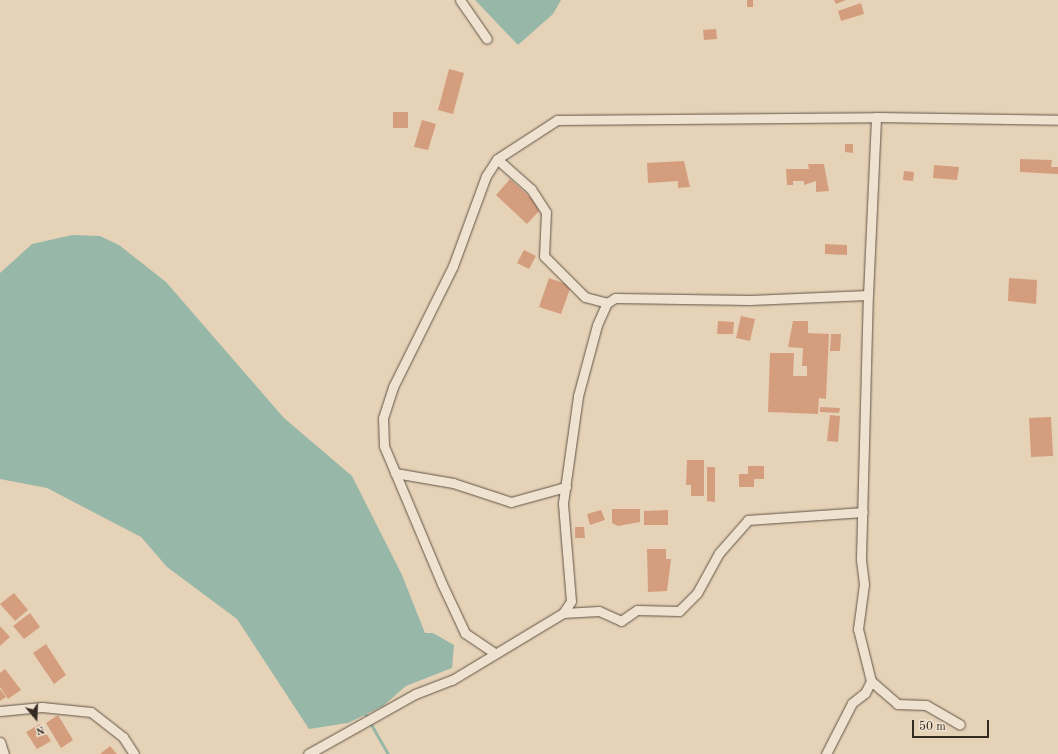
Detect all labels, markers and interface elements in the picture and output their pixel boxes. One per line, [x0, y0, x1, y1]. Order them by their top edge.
north arrow [16, 698, 56, 738]
scale bar [914, 712, 991, 738]
text: 50 m [919, 721, 946, 733]
text: N [34, 723, 46, 736]

